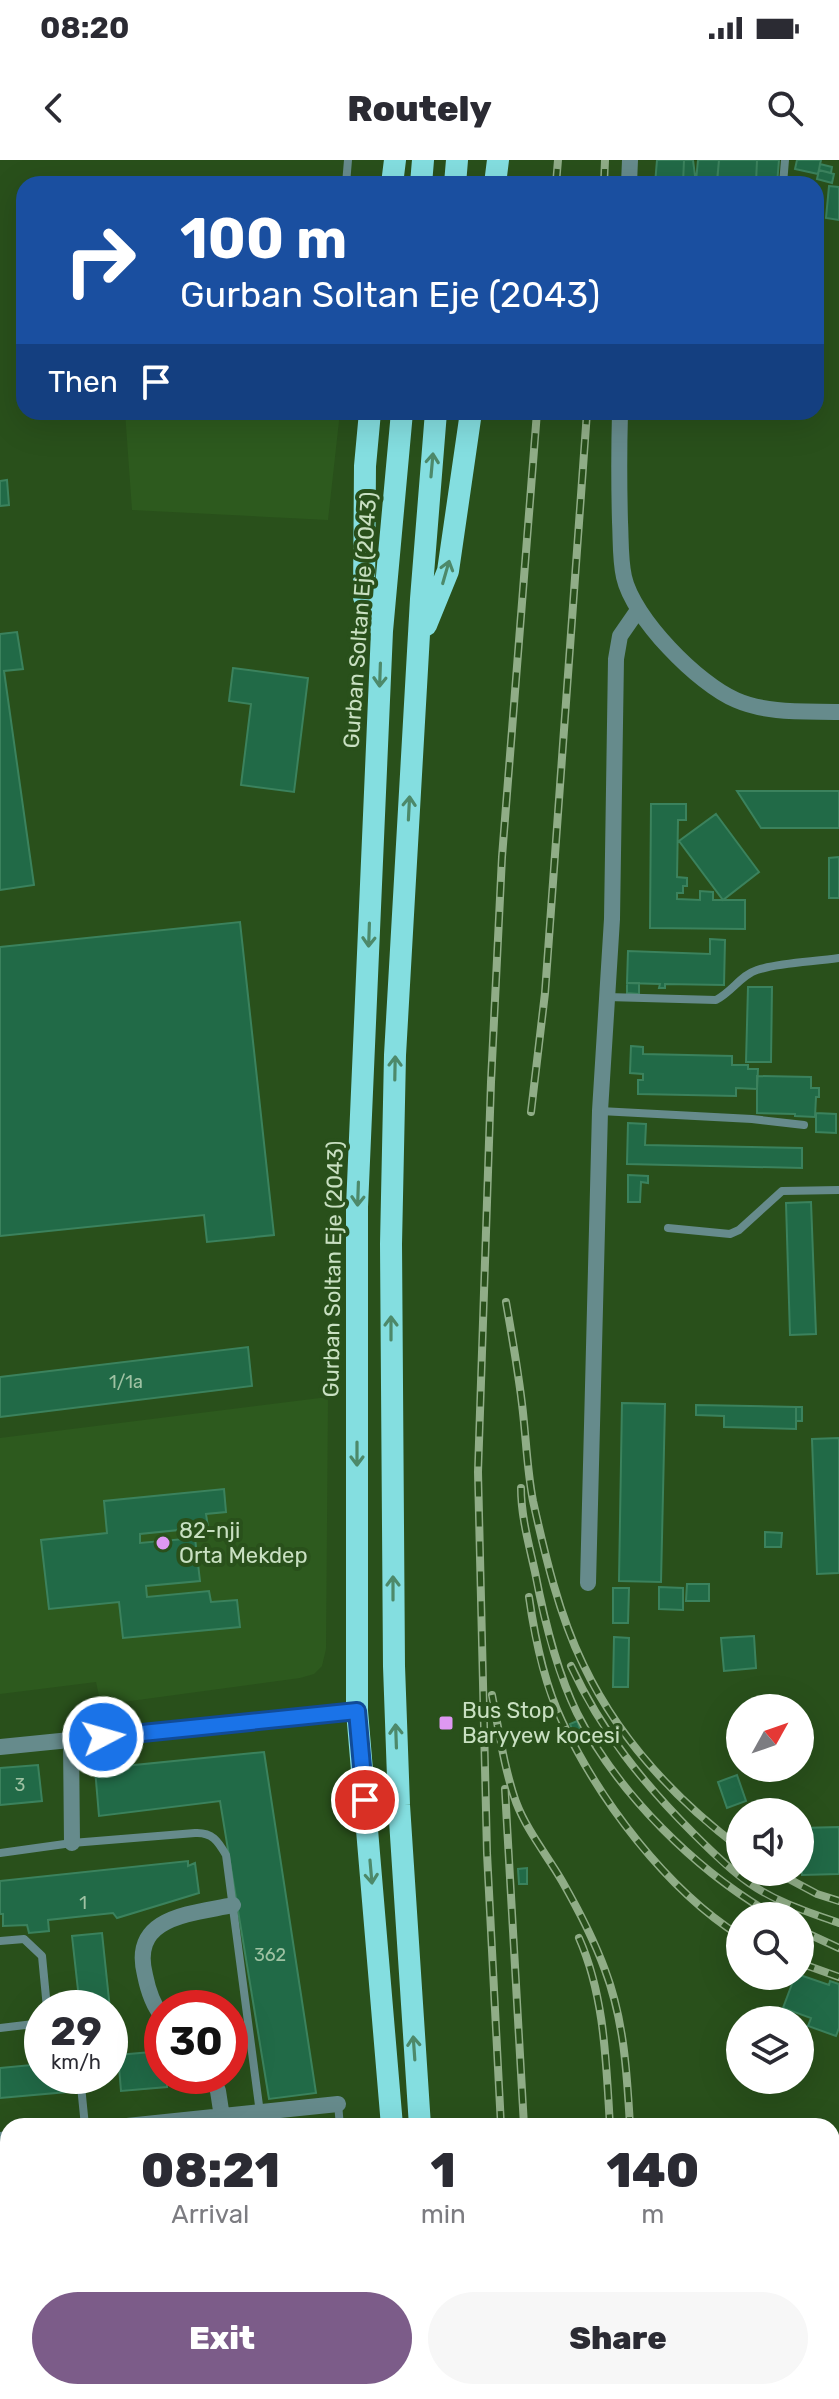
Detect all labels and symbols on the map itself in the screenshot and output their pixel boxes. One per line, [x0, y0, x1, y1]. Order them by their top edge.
one-way arrow [425, 452, 440, 479]
street label: Gurban Soltan Eje (2043) [338, 491, 382, 749]
one-way arrow [439, 559, 454, 585]
one-way arrow [372, 661, 387, 688]
one-way arrow [401, 795, 416, 822]
one-way arrow [361, 921, 376, 948]
one-way arrow [387, 1055, 402, 1082]
street label: Gurban Soltan Eje (2043) [317, 1140, 349, 1398]
one-way arrow [350, 1180, 365, 1207]
one-way arrow [384, 1315, 399, 1342]
house number: 1/1а [109, 1371, 143, 1393]
one-way arrow [349, 1440, 365, 1467]
place label: 82-nji Orta Mekdep [179, 1517, 308, 1569]
marker: 82-nji Orta Mekdep [154, 1534, 172, 1552]
one-way arrow [385, 1575, 401, 1602]
north arrow [726, 1694, 814, 1782]
position arrow [61, 1695, 145, 1779]
place label: Bus Stop Baryyew kocesi [462, 1697, 620, 1749]
marker: Bus Stop Baryyew kocesi [437, 1714, 455, 1732]
one-way arrow [389, 1723, 404, 1750]
pin [331, 1766, 399, 1834]
house number: 3 [15, 1774, 25, 1796]
one-way arrow [364, 1858, 379, 1885]
house number: 1 [79, 1892, 87, 1914]
house number: 362 [254, 1944, 286, 1966]
speed limit sign: 30 [144, 1990, 248, 2094]
one-way arrow [406, 2035, 421, 2062]

